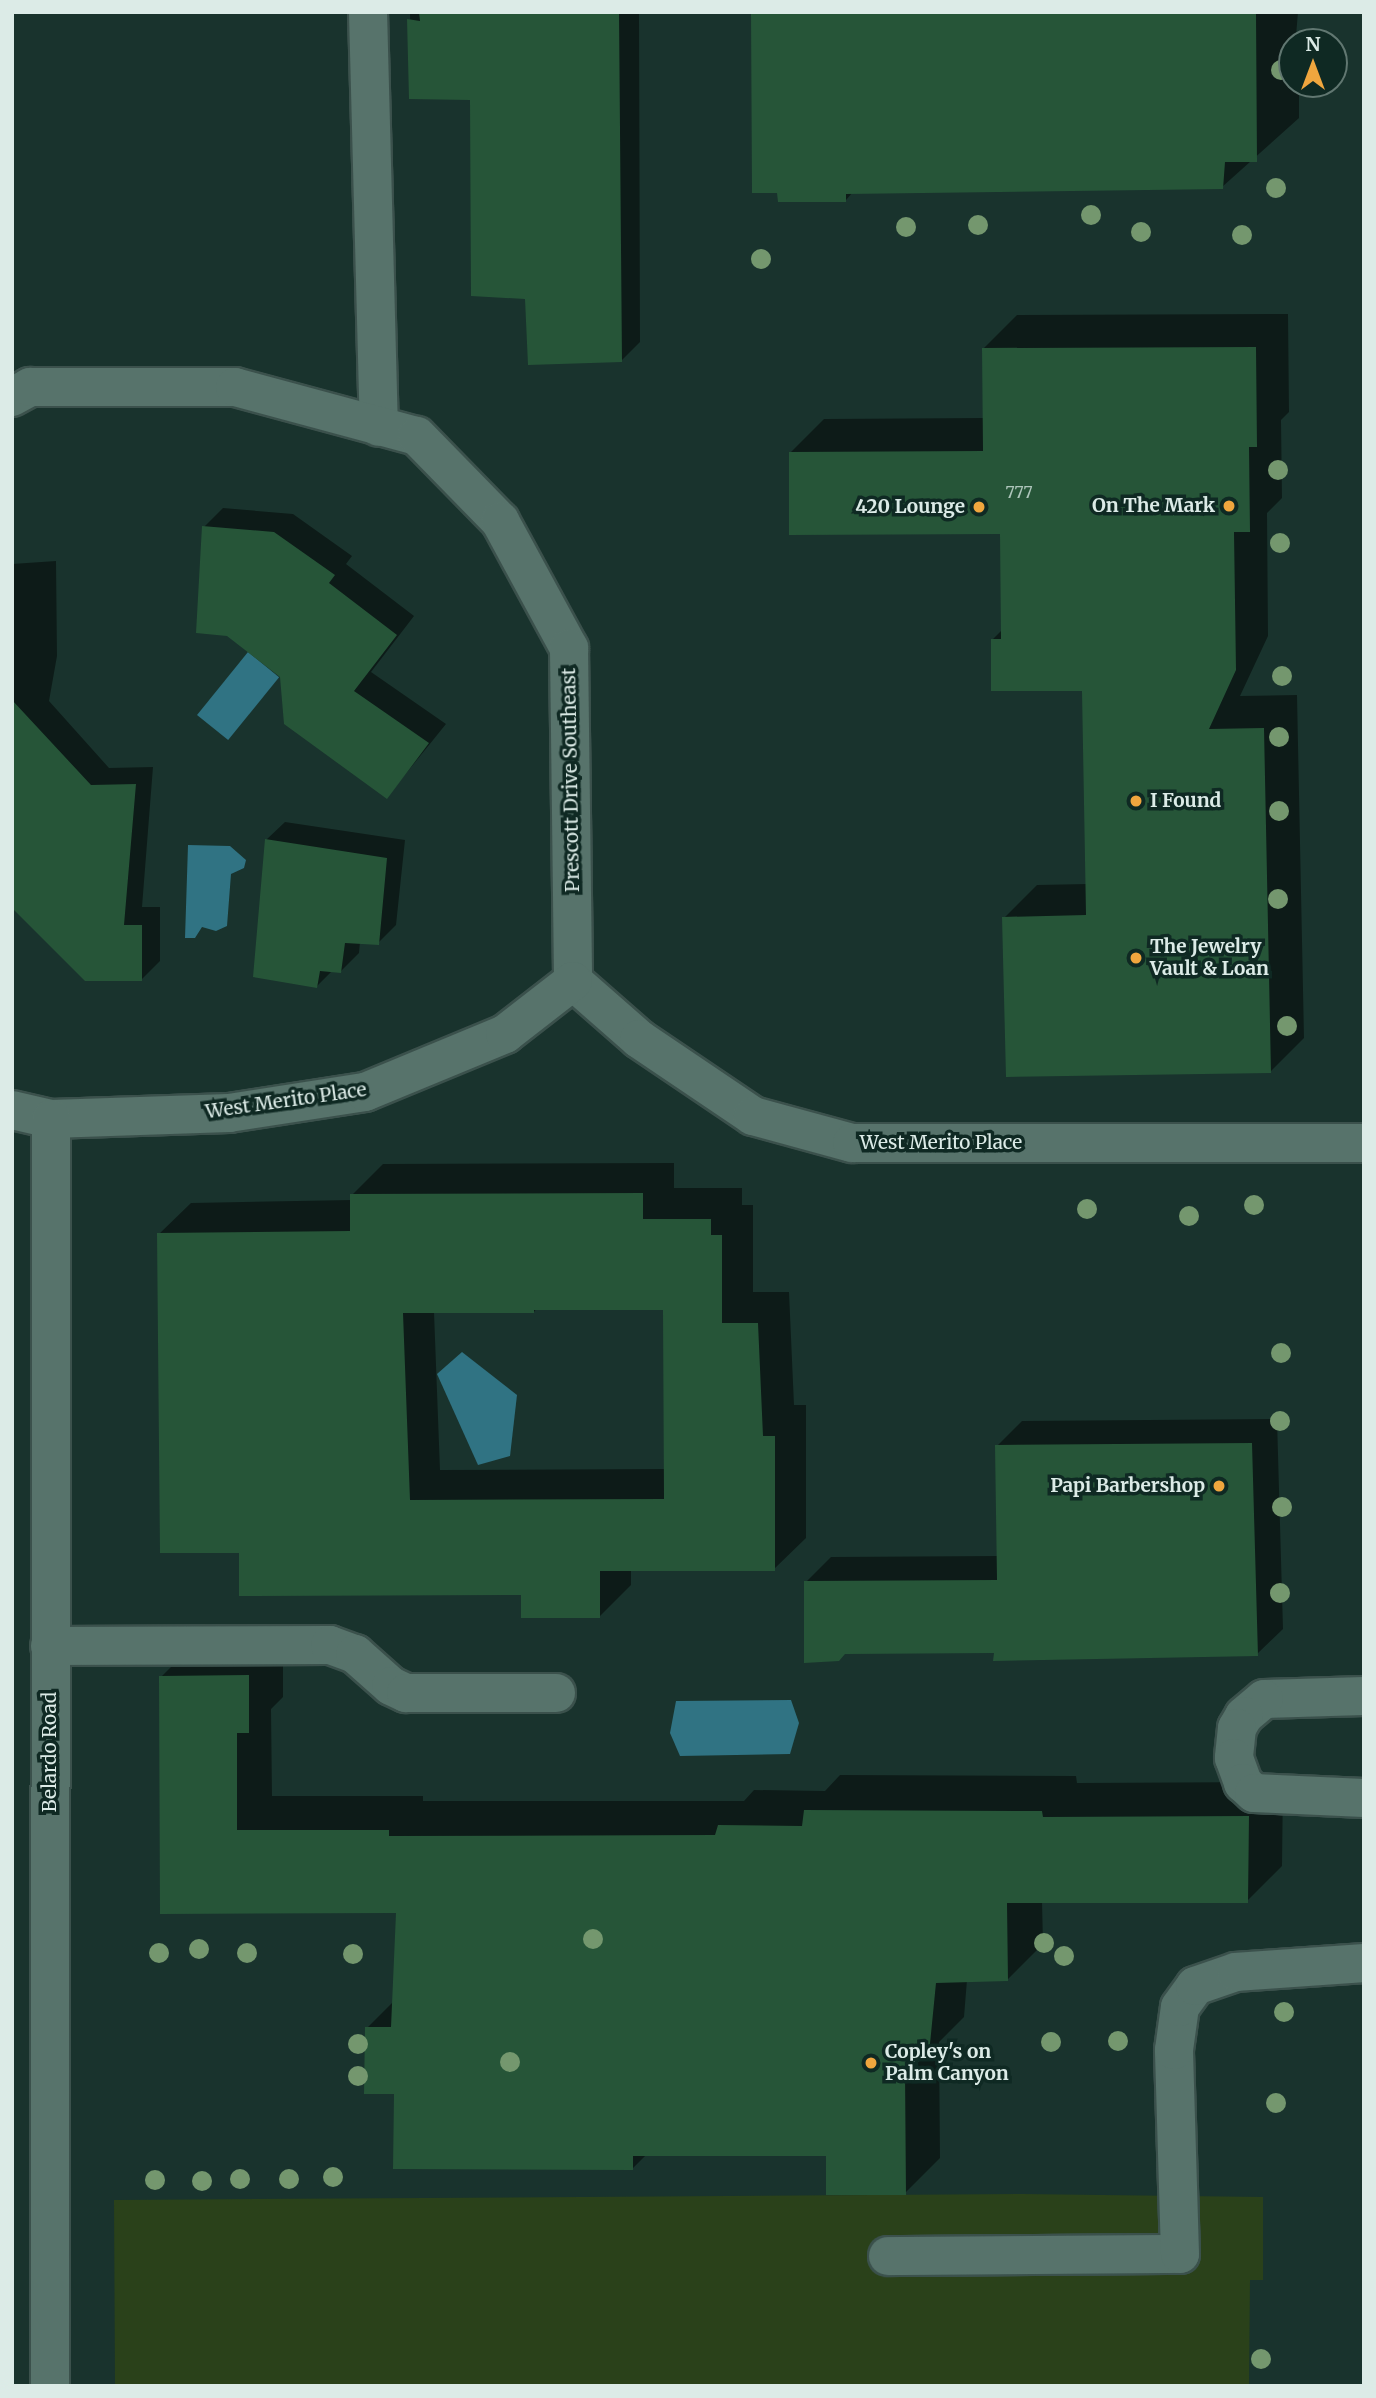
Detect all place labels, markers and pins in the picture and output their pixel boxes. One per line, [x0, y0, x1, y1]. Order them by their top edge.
place label: On The Mark [1092, 495, 1215, 517]
place label: 420 Lounge [855, 496, 965, 518]
marker: On The Mark [1221, 498, 1237, 514]
marker: 420 Lounge [971, 499, 987, 515]
place label: I Found [1150, 790, 1221, 812]
marker: I Found [1128, 793, 1144, 809]
place label: The Jewelry Vault & Loan [1150, 936, 1269, 980]
marker: The Jewelry Vault & Loan [1128, 950, 1144, 966]
place label: Papi Barbershop [1050, 1475, 1205, 1497]
marker: Papi Barbershop [1211, 1478, 1227, 1494]
place label: Copley's on Palm Canyon [885, 2041, 1009, 2085]
marker: Copley's on Palm Canyon [863, 2055, 879, 2071]

